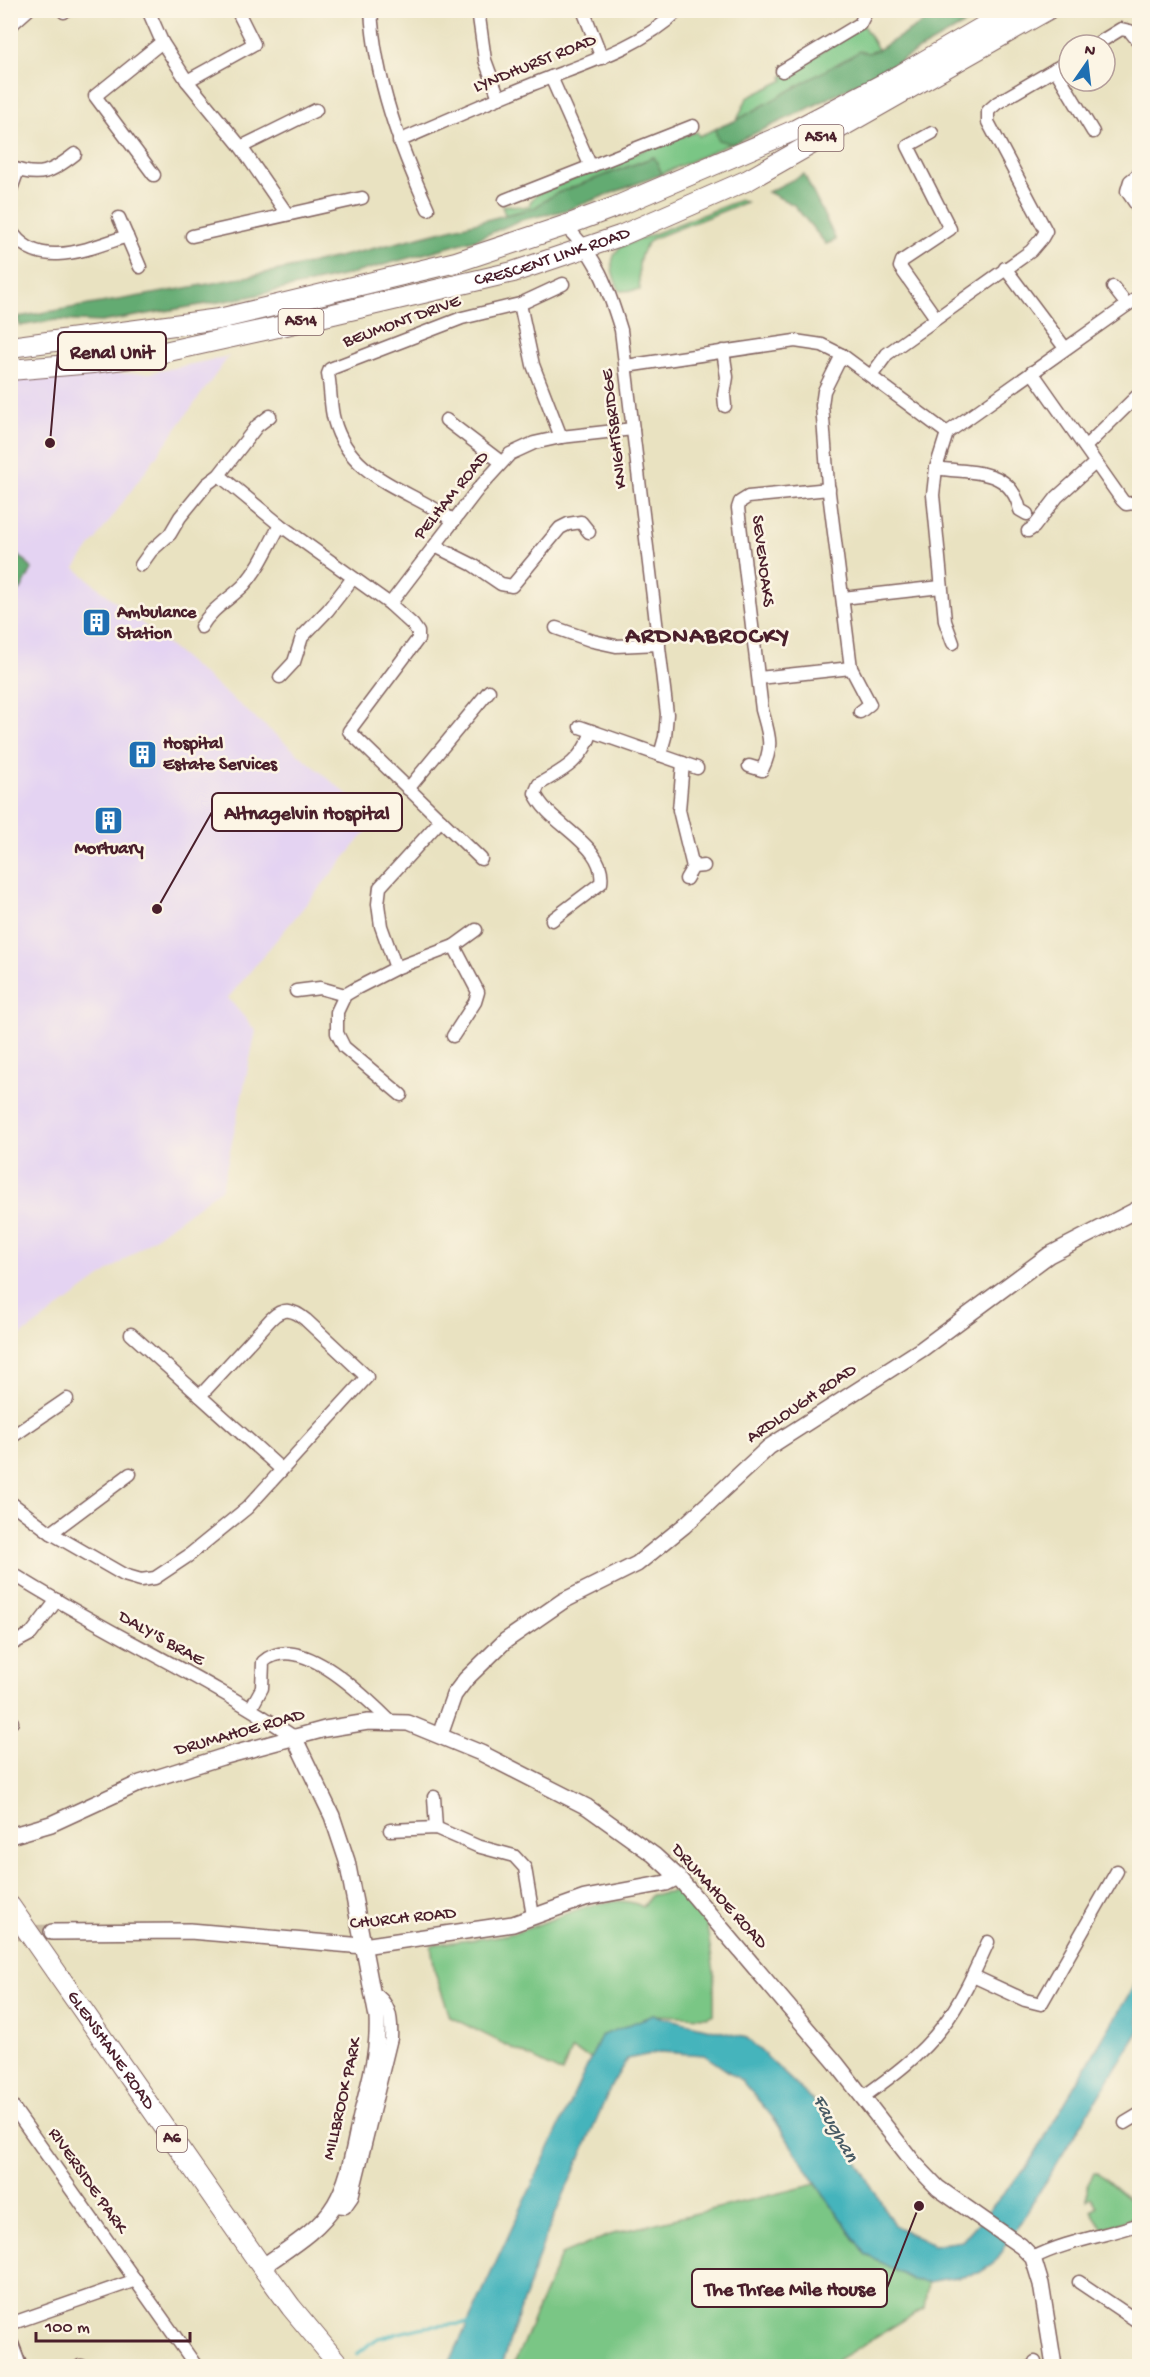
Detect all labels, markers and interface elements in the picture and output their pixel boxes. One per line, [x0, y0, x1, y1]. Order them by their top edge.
street label: LYNDHURST ROAD [470, 30, 600, 98]
north arrow [1057, 33, 1117, 93]
text: N [1082, 41, 1098, 62]
road number: A514 [798, 125, 844, 151]
street label: CRESCENT LINK ROAD [472, 222, 634, 291]
street label: BEUMONT DRIVE [339, 291, 464, 353]
road number: A514 [278, 309, 324, 335]
callout: Renal Unit [58, 332, 166, 370]
text: Renal Unit [69, 343, 156, 366]
street label: KNIGHTSBRIDGE [597, 367, 633, 490]
street label: PELHAM ROAD [409, 447, 494, 545]
street label: SEVENOAKS [746, 514, 778, 609]
place label: Ambulance Station [116, 603, 197, 645]
building icon: Ambulance Station [80, 607, 112, 639]
district label: ARDNABROCKY [624, 623, 791, 652]
place label: Hospital Estate Services [163, 734, 278, 776]
building icon: Hospital Estate Services [126, 738, 158, 770]
callout: Altnagelvin Hospital [212, 793, 402, 831]
building icon: Mortuary [93, 804, 125, 836]
text: Altnagelvin Hospital [223, 804, 390, 827]
place label: Mortuary [74, 839, 144, 860]
street label: ARDLOUGH ROAD [743, 1359, 861, 1449]
street label: DALY'S BRAE [114, 1606, 208, 1672]
street label: DRUMAHOE ROAD [172, 1704, 307, 1762]
street label: DRUMAHOE ROAD [666, 1839, 772, 1954]
street label: CHURCH ROAD [349, 1903, 457, 1935]
street label: GLENSHANE ROAD [62, 1987, 160, 2114]
street label: MILLBROOK PARK [319, 2034, 368, 2162]
water label: Faughan [806, 2091, 862, 2167]
street label: RIVERSIDE PARK [43, 2124, 132, 2240]
road number: A6 [157, 2126, 187, 2152]
callout: The Three Mile House [692, 2269, 887, 2307]
text: The Three Mile House [703, 2280, 876, 2303]
scale bar [36, 2305, 190, 2343]
text: 100 m [44, 2318, 90, 2339]

